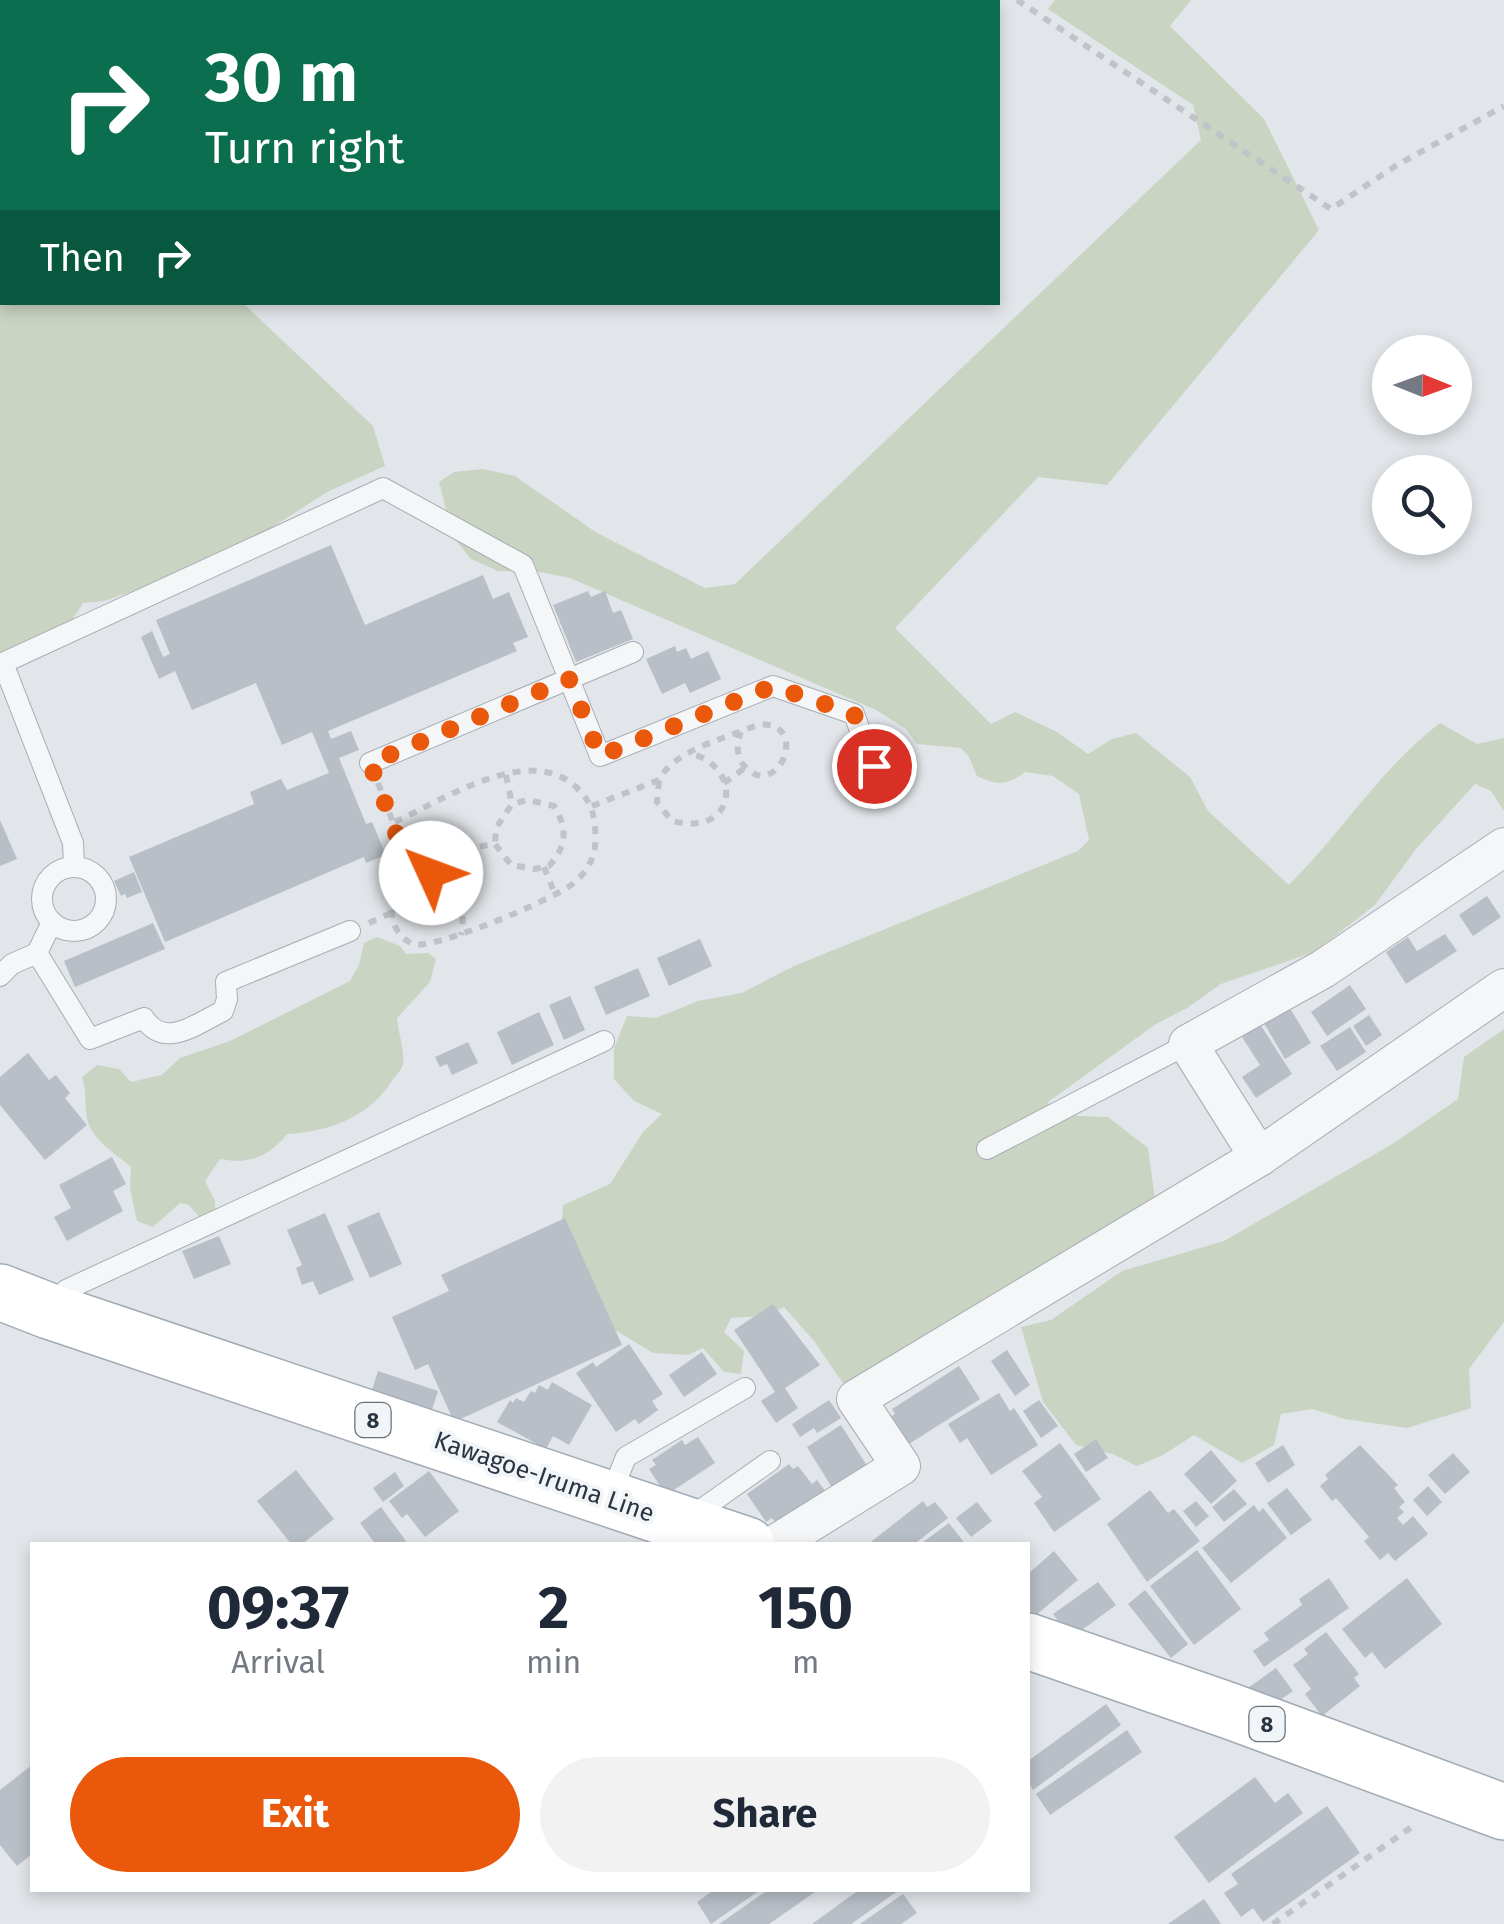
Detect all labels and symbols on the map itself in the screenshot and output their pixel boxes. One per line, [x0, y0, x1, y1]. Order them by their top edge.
north arrow [1372, 335, 1472, 435]
pin [832, 724, 917, 809]
position arrow [379, 821, 483, 925]
road number: 8 [356, 1403, 390, 1437]
street label: Kawagoe-Iruma Line [430, 1425, 658, 1529]
road number: 8 [1250, 1707, 1284, 1741]

